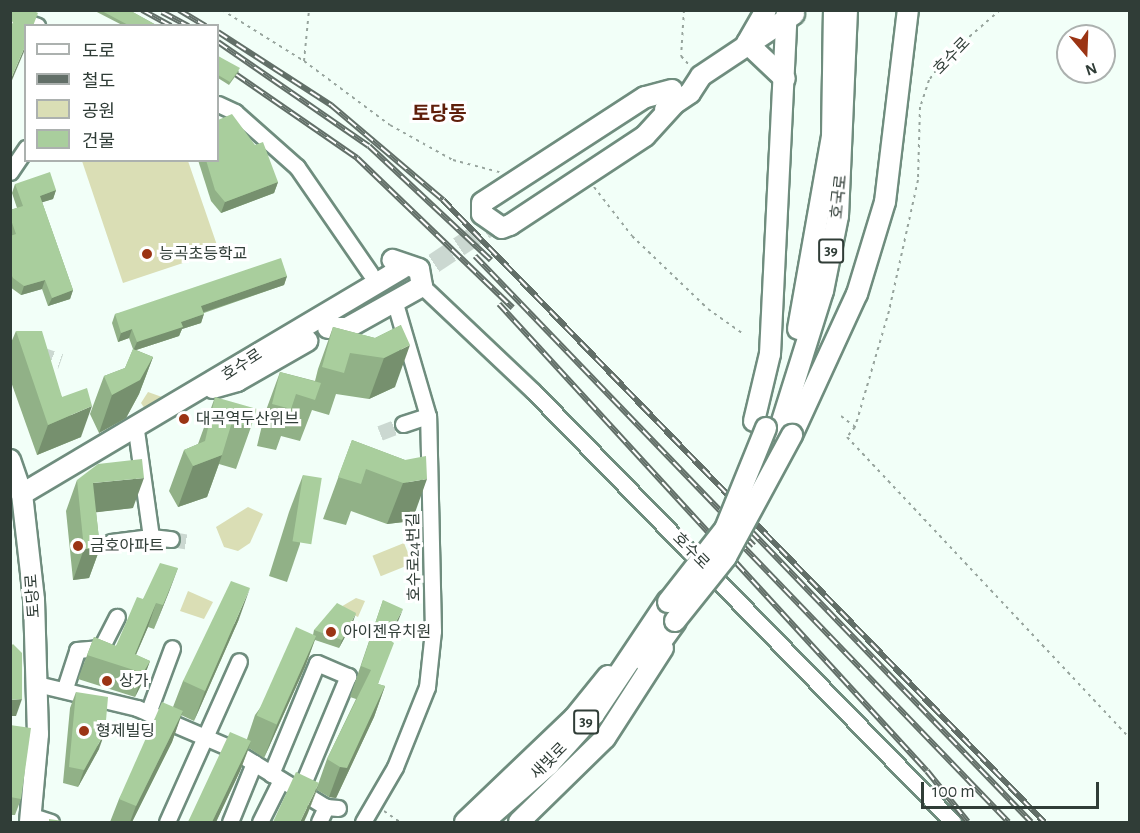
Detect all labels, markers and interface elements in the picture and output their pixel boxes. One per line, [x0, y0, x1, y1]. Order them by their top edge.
legend [24, 24, 219, 162]
north arrow [1056, 24, 1116, 84]
street label: 호수로 [930, 33, 974, 79]
text: 도로 [82, 43, 115, 61]
text: N [1083, 60, 1099, 79]
text: 철도 [82, 73, 115, 91]
district label: 토당동 [411, 102, 467, 126]
text: 공원 [82, 103, 115, 121]
text: 건물 [82, 133, 115, 151]
street label: 호국로 [827, 174, 851, 220]
road number: 39 [818, 239, 844, 263]
place label: 능곡초등학교 [159, 244, 247, 264]
marker: 능곡초등학교 [140, 247, 154, 261]
street label: 호수로 [218, 345, 266, 385]
place label: 대곡역두산위브 [196, 409, 299, 429]
marker: 대곡역두산위브 [177, 412, 191, 426]
street label: 호수로24번길 [404, 513, 424, 601]
street label: 호수로 [669, 529, 713, 573]
place label: 금호아파트 [90, 536, 164, 556]
marker: 금호아파트 [71, 539, 85, 553]
street label: 토당로 [22, 573, 44, 619]
place label: 아이젠유치원 [343, 622, 431, 642]
marker: 아이젠유치원 [324, 625, 338, 639]
place label: 상가 [119, 671, 148, 691]
marker: 상가 [100, 674, 114, 688]
road number: 39 [572, 710, 600, 734]
place label: 형제빌딩 [96, 721, 155, 741]
marker: 형제빌딩 [77, 724, 91, 738]
street label: 새빛로 [527, 739, 571, 783]
scale bar [924, 770, 1102, 808]
text: 100 m [932, 783, 975, 801]

